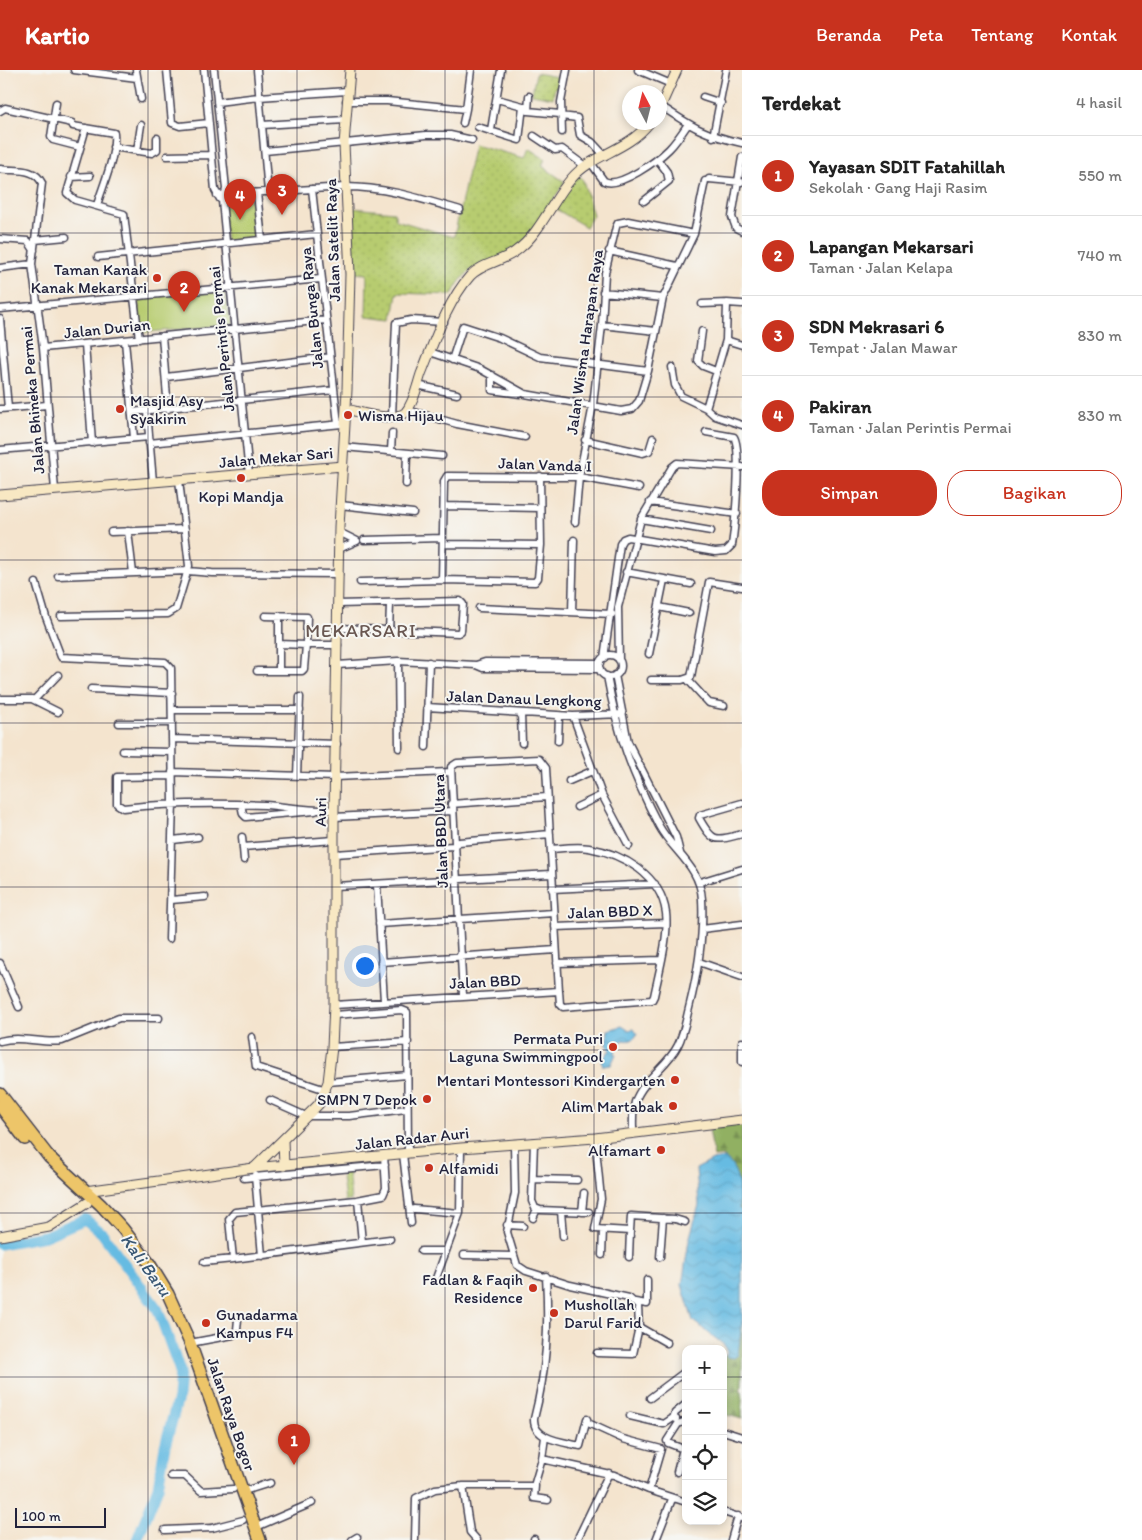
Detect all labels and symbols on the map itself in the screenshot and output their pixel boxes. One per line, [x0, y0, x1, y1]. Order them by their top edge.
north arrow [622, 85, 667, 130]
pin: 3 [266, 174, 298, 215]
street label: Jalan Satelit Raya [321, 177, 344, 302]
pin: 4 [224, 179, 256, 220]
street label: Jalan Bunga Raya [296, 246, 327, 370]
street label: Jalan Wisma Harapan Raya [562, 248, 607, 436]
place label: Taman Kanak Kanak Mekarsari [31, 260, 148, 297]
street label: Jalan Perintis Permai [204, 265, 239, 413]
pin: 2 [168, 271, 200, 312]
marker: Taman Kanak Kanak Mekarsari [151, 272, 163, 284]
street label: Jalan Durian [63, 315, 151, 342]
street label: Jalan Bhineka Permai [17, 325, 48, 475]
place label: Masjid Asy Syakirin [130, 391, 204, 428]
marker: Masjid Asy Syakirin [114, 403, 126, 415]
place label: Wisma Hijau [358, 406, 444, 425]
marker: Wisma Hijau [342, 409, 354, 421]
street label: Jalan Mekar Sari [218, 443, 334, 472]
street label: Jalan Vanda I [498, 453, 592, 476]
marker: Kopi Mandja [235, 472, 247, 484]
place label: Kopi Mandja [198, 487, 284, 506]
district label: MEKARSARI [305, 619, 417, 642]
street label: Jalan Danau Lengkong [446, 686, 603, 711]
street label: Jalan BBD Utara [429, 774, 452, 888]
street label: Auri [311, 797, 330, 827]
street label: Jalan BBD X [567, 901, 653, 922]
your location [352, 953, 378, 979]
street label: Jalan BBD [449, 970, 522, 993]
place label: Permata Puri Laguna Swimmingpool [449, 1029, 603, 1066]
marker: Permata Puri Laguna Swimmingpool [607, 1041, 619, 1053]
place label: Mentari Montessori Kindergarten [437, 1071, 665, 1090]
marker: Mentari Montessori Kindergarten [669, 1074, 681, 1086]
place label: SMPN 7 Depok [317, 1090, 417, 1109]
marker: SMPN 7 Depok [421, 1093, 433, 1105]
place label: Alim Martabak [562, 1097, 664, 1116]
marker: Alim Martabak [667, 1100, 679, 1112]
street label: Jalan Radar Auri [354, 1123, 470, 1154]
place label: Alfamart [588, 1141, 651, 1160]
marker: Alfamart [655, 1144, 667, 1156]
place label: Alfamidi [439, 1159, 499, 1178]
marker: Alfamidi [423, 1162, 435, 1174]
water label: Kali Baru [116, 1229, 177, 1301]
place label: Fadlan & Faqih Residence [422, 1270, 523, 1307]
marker: Fadlan & Faqih Residence [527, 1282, 539, 1294]
place label: Mushollah Darul Farid [564, 1295, 642, 1332]
place label: Gunadarma Kampus F4 [216, 1305, 298, 1342]
marker: Mushollah Darul Farid [548, 1307, 560, 1319]
marker: Gunadarma Kampus F4 [200, 1317, 212, 1329]
street label: Jalan Raya Bogor [203, 1355, 260, 1474]
pin: 1 [278, 1424, 310, 1465]
scale bar [15, 1505, 106, 1528]

